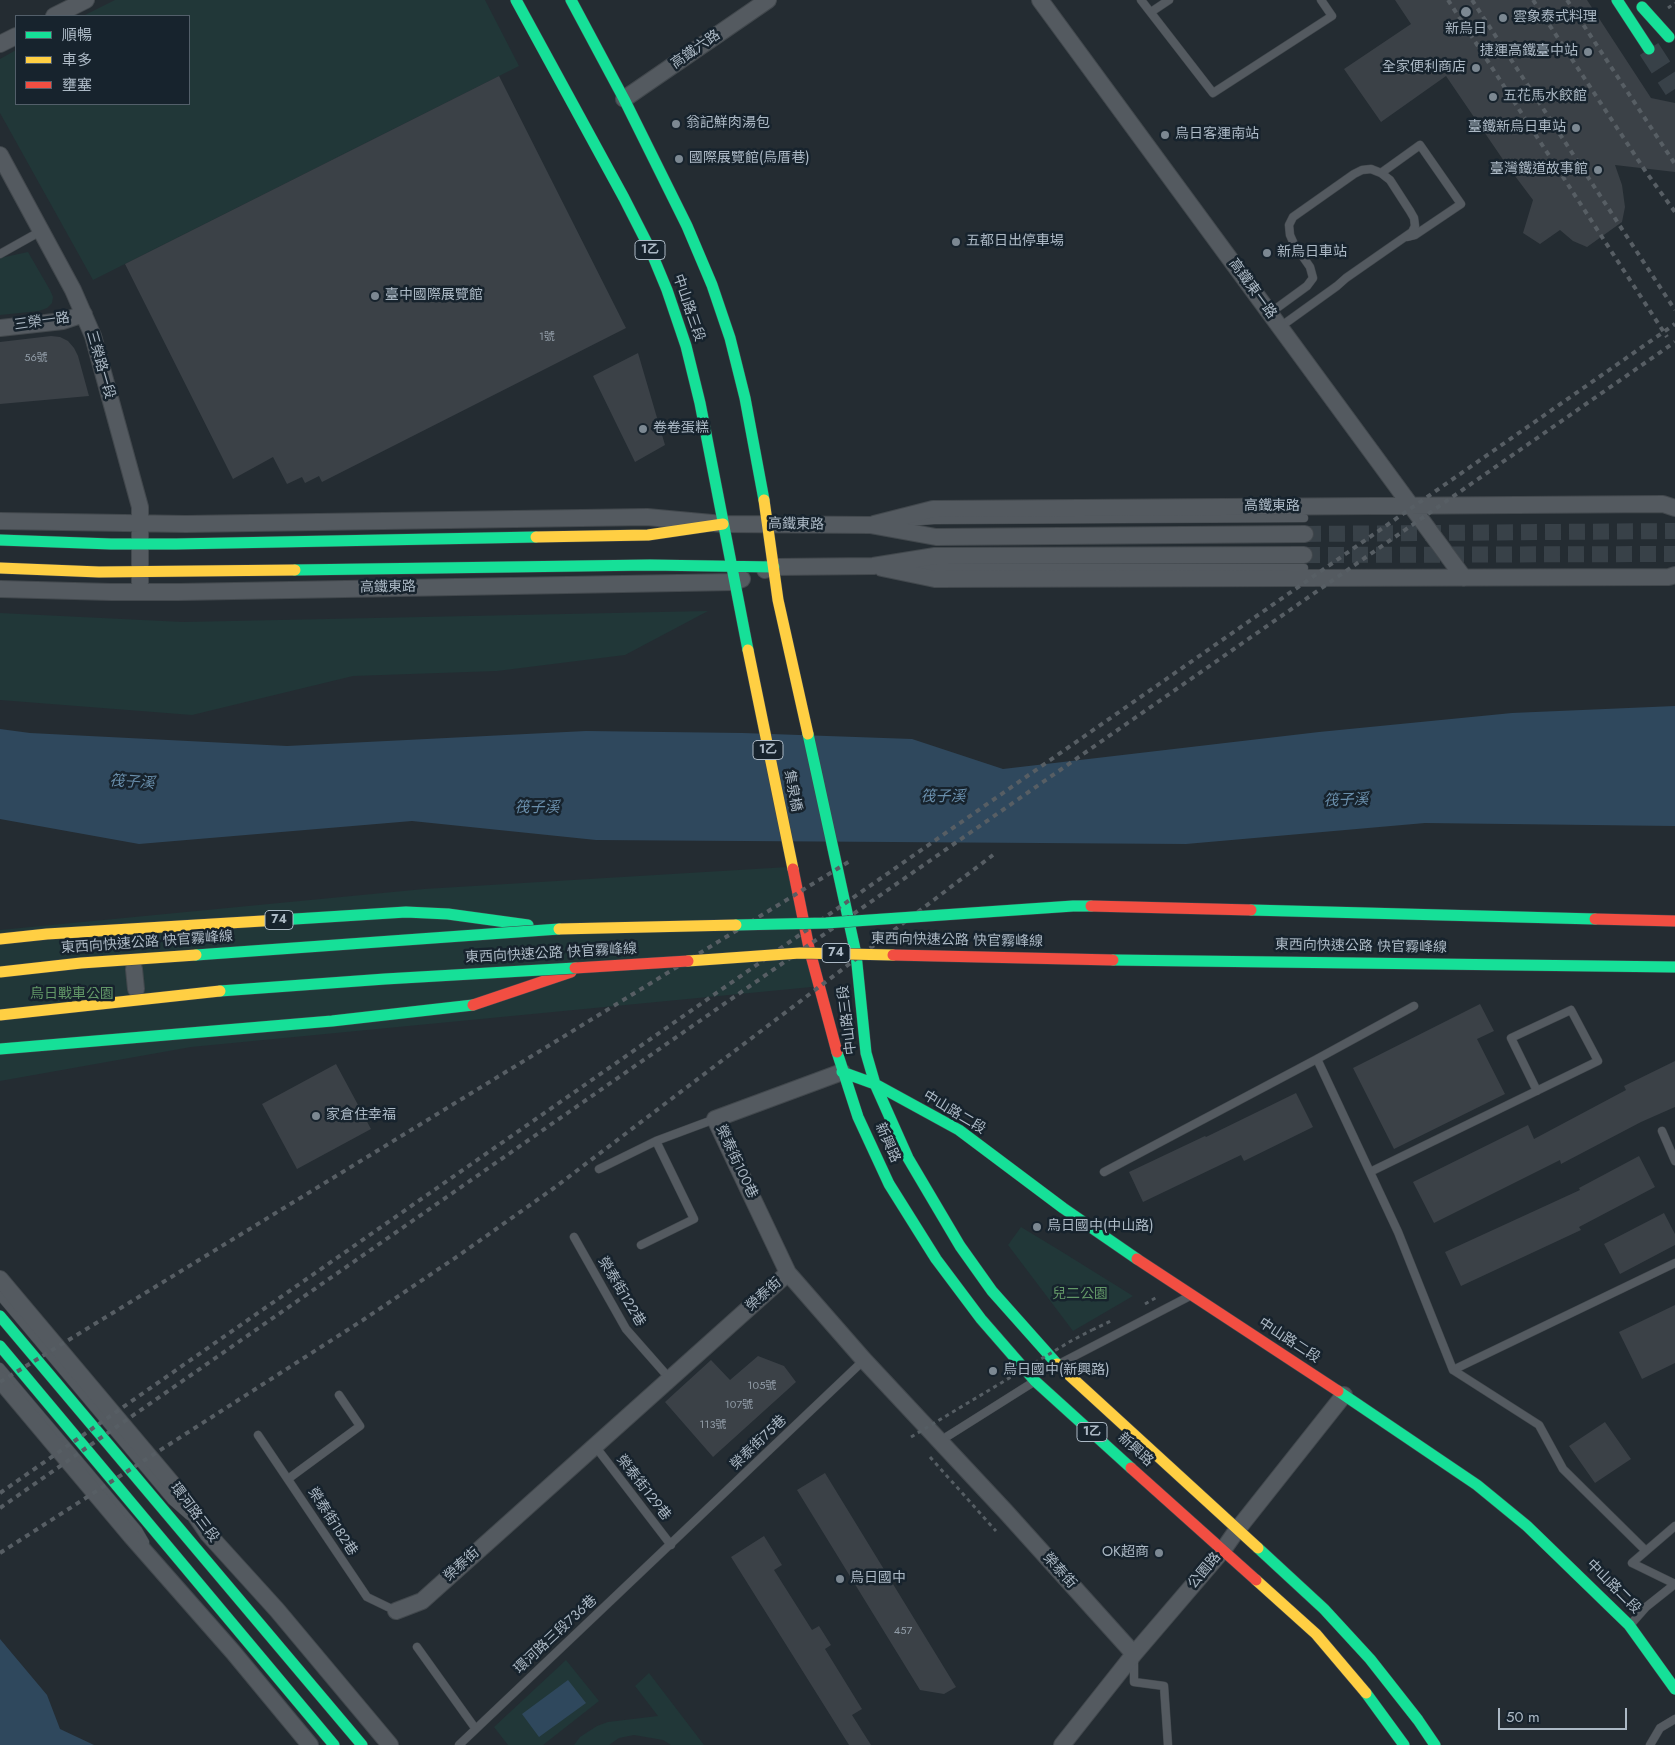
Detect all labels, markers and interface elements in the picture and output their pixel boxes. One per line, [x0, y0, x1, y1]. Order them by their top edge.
marker: 新烏日 [1459, 5, 1473, 19]
place label: 雲象泰式料理 [1513, 10, 1597, 26]
marker: 雲象泰式料理 [1497, 12, 1509, 24]
legend [15, 15, 190, 105]
place label: 新烏日 [1445, 22, 1487, 38]
text: 順暢 [62, 24, 92, 46]
street label: 高鐵六路 [668, 27, 724, 73]
place label: 捷運高鐵臺中站 [1480, 44, 1578, 60]
marker: 捷運高鐵臺中站 [1582, 46, 1594, 58]
text: 車多 [62, 49, 92, 71]
place label: 全家便利商店 [1382, 60, 1466, 76]
marker: 全家便利商店 [1470, 62, 1482, 74]
text: 壅塞 [62, 74, 92, 96]
place label: 五花馬水餃館 [1503, 89, 1587, 105]
marker: 五花馬水餃館 [1487, 91, 1499, 103]
place label: 翁記鮮肉湯包 [686, 116, 770, 132]
marker: 翁記鮮肉湯包 [670, 118, 682, 130]
place label: 臺鐵新烏日車站 [1468, 120, 1566, 136]
marker: 臺鐵新烏日車站 [1570, 122, 1582, 134]
place label: 烏日客運南站 [1175, 127, 1259, 143]
marker: 烏日客運南站 [1159, 129, 1171, 141]
place label: 國際展覽館(烏厝巷) [689, 151, 810, 167]
marker: 國際展覽館(烏厝巷) [673, 153, 685, 165]
place label: 臺灣鐵道故事館 [1490, 162, 1588, 178]
marker: 臺灣鐵道故事館 [1592, 164, 1604, 176]
place label: 五都日出停車場 [966, 234, 1064, 250]
marker: 五都日出停車場 [950, 236, 962, 248]
road number: 1乙 [635, 240, 665, 260]
place label: 新烏日車站 [1277, 245, 1347, 261]
marker: 新烏日車站 [1261, 247, 1273, 259]
street label: 高鐵東一路 [1225, 256, 1279, 322]
street label: 中山路三段 [669, 272, 707, 344]
place label: 臺中國際展覽館 [385, 288, 483, 304]
marker: 臺中國際展覽館 [369, 290, 381, 302]
street label: 三榮一路 [13, 310, 71, 334]
street label: 三榮路一段 [82, 329, 118, 401]
house number: 1號 [539, 330, 555, 344]
house number: 56號 [24, 351, 48, 365]
place label: 卷卷蛋糕 [653, 421, 709, 437]
marker: 卷卷蛋糕 [637, 423, 649, 435]
street label: 高鐵東路 [1244, 499, 1300, 515]
street label: 高鐵東路 [768, 516, 824, 534]
street label: 高鐵東路 [360, 579, 416, 597]
road number: 1乙 [753, 740, 783, 760]
street label: 集泉橋 [780, 769, 804, 813]
water label: 筏子溪 [109, 772, 155, 794]
water label: 筏子溪 [921, 788, 965, 806]
water label: 筏子溪 [1323, 791, 1369, 811]
water label: 筏子溪 [515, 799, 559, 817]
road number: 74 [265, 910, 293, 930]
street label: 東西向快速公路 快官霧峰線 [61, 929, 233, 957]
street label: 東西向快速公路 快官霧峰線 [871, 931, 1043, 951]
street label: 東西向快速公路 快官霧峰線 [1275, 937, 1447, 957]
street label: 東西向快速公路 快官霧峰線 [465, 941, 637, 967]
road number: 74 [822, 944, 850, 962]
street label: 中山路三段 [835, 984, 861, 1056]
park label: 烏日戰車公園 [30, 987, 114, 1003]
street label: 中山路二段 [920, 1088, 988, 1138]
place label: 家倉住幸福 [326, 1108, 396, 1124]
marker: 家倉住幸福 [310, 1110, 322, 1122]
street label: 新興路 [871, 1120, 903, 1166]
street label: 榮泰街100巷 [712, 1123, 760, 1201]
place label: 烏日國中(中山路) [1047, 1219, 1154, 1235]
marker: 烏日國中(中山路) [1031, 1221, 1043, 1233]
street label: 榮泰街122巷 [594, 1254, 648, 1330]
street label: 榮泰街 [743, 1275, 785, 1315]
park label: 兒二公園 [1052, 1287, 1108, 1303]
street label: 中山路二段 [1255, 1315, 1323, 1367]
place label: 烏日國中(新興路) [1003, 1363, 1110, 1379]
marker: 烏日國中(新興路) [987, 1365, 999, 1377]
house number: 105號 [748, 1379, 776, 1393]
house number: 107號 [725, 1398, 753, 1412]
street label: 榮泰街75巷 [728, 1412, 790, 1474]
house number: 113號 [700, 1418, 726, 1432]
road number: 1乙 [1077, 1422, 1107, 1441]
street label: 新興路 [1114, 1430, 1156, 1470]
street label: 榮泰街129巷 [612, 1452, 674, 1524]
street label: 環河路三段 [166, 1480, 222, 1546]
street label: 榮泰街182巷 [304, 1485, 360, 1559]
street label: 榮泰街 [441, 1545, 483, 1585]
place label: OK超商 [1102, 1545, 1149, 1561]
marker: OK超商 [1153, 1547, 1165, 1559]
street label: 榮泰街 [1039, 1550, 1079, 1592]
street label: 公園路 [1185, 1550, 1225, 1592]
street label: 中山路二段 [1582, 1556, 1644, 1618]
place label: 烏日國中 [850, 1571, 906, 1587]
marker: 烏日國中 [834, 1573, 846, 1585]
street label: 環河路三段736巷 [511, 1592, 601, 1678]
house number: 457 [894, 1624, 912, 1638]
scale bar [1500, 1698, 1629, 1730]
text: 50 m [1506, 1706, 1540, 1728]

